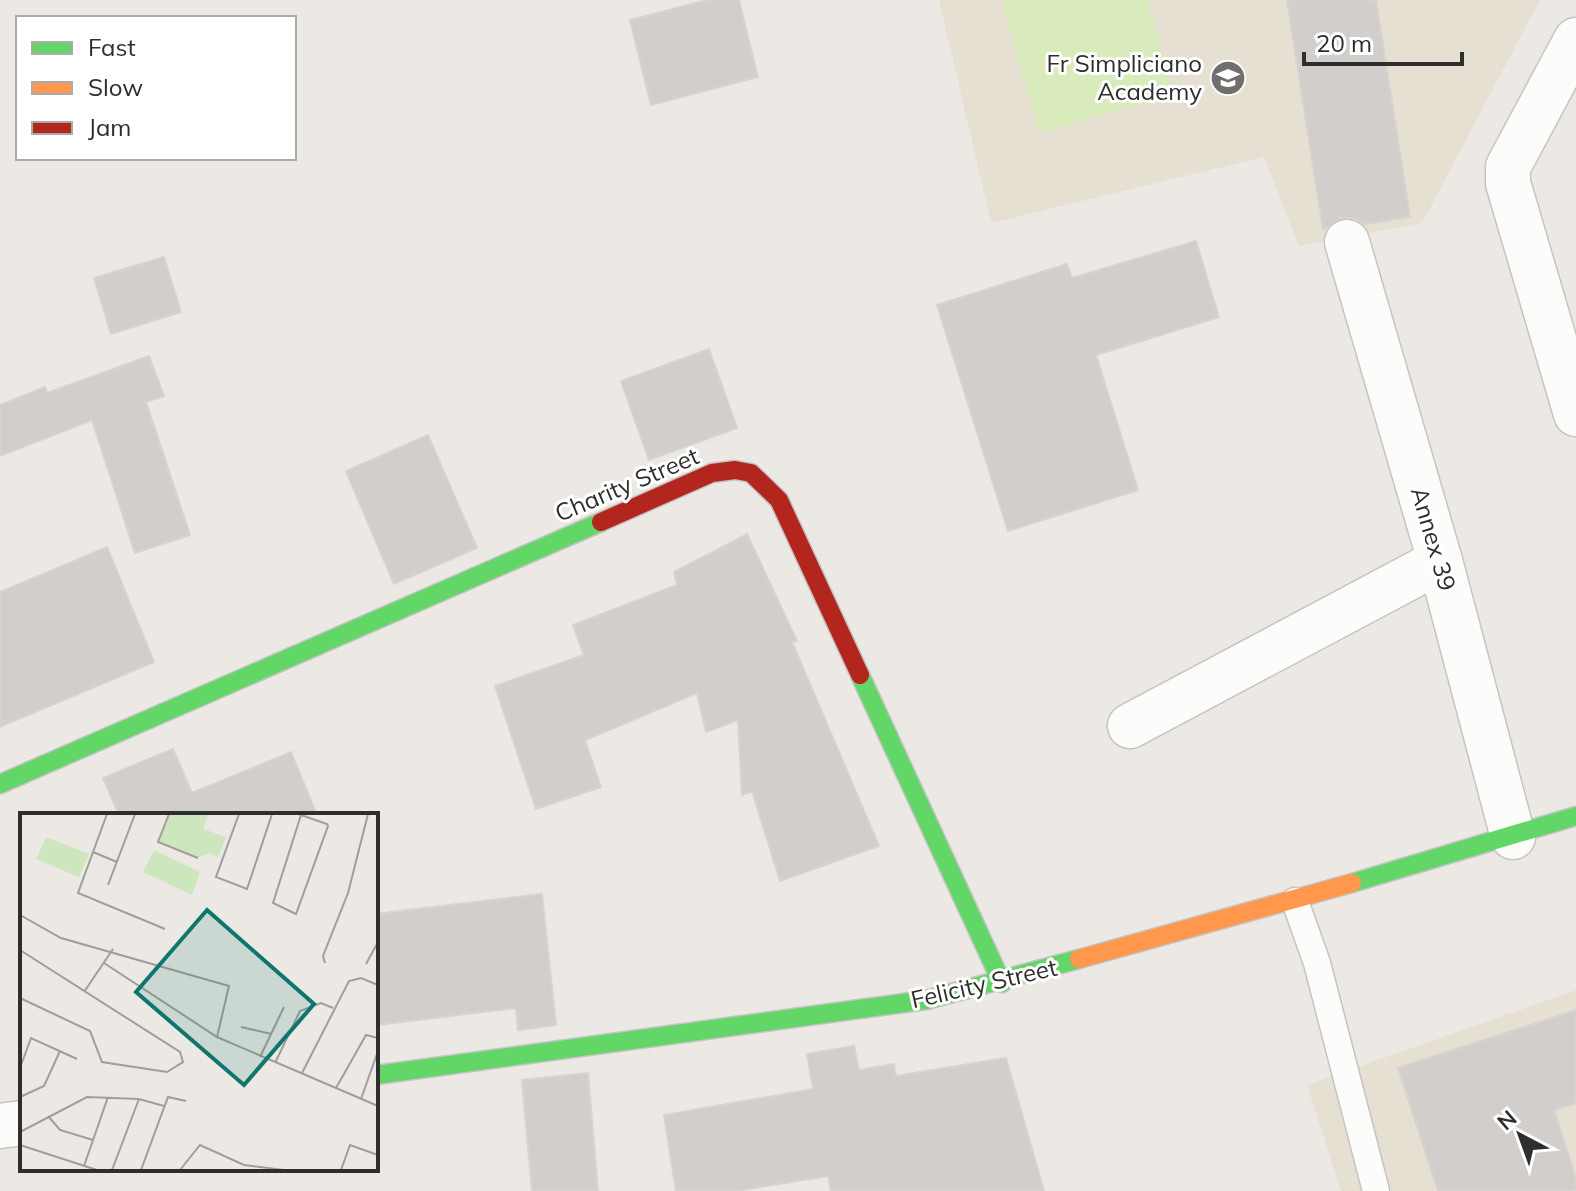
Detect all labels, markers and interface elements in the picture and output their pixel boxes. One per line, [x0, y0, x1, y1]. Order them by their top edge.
legend [16, 16, 296, 160]
scale bar [1304, 16, 1462, 66]
text: 20 m [1316, 28, 1372, 58]
text: Fast [88, 32, 136, 62]
place label: Fr Simpliciano Academy [1046, 48, 1202, 106]
school or university icon: Fr Simpliciano Academy [1209, 59, 1247, 97]
text: Slow [88, 72, 143, 102]
text: Jam [88, 112, 131, 142]
street label: Charity Street [550, 440, 703, 528]
street label: Annex 39 [1405, 483, 1463, 594]
inset map [20, 813, 378, 1171]
street label: Felicity Street [908, 952, 1060, 1014]
north arrow [1480, 1095, 1560, 1175]
text: N [1491, 1104, 1522, 1136]

